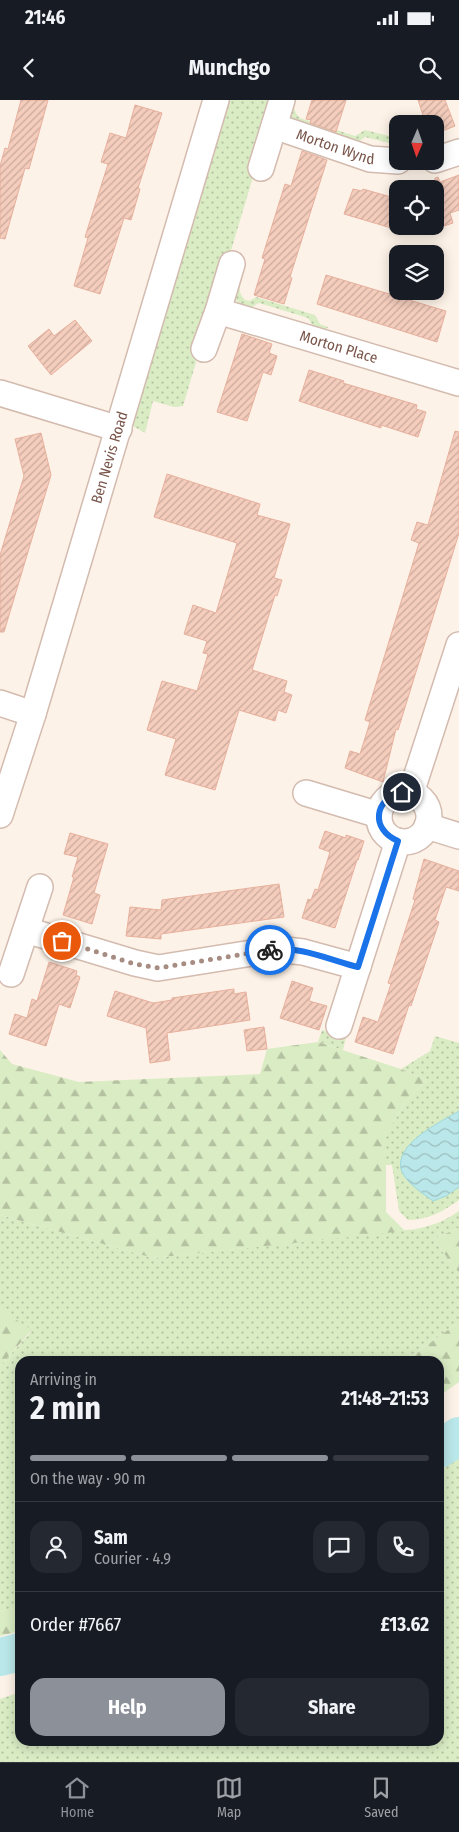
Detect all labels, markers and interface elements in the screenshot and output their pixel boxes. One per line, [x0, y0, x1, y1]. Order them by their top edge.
text: 21:46 [25, 6, 65, 29]
icon: back [15, 54, 43, 82]
text: Munchgo [188, 54, 271, 81]
icon: search [416, 54, 444, 82]
north arrow [389, 115, 444, 170]
map controls [389, 115, 444, 300]
street label: Morton Wynd [294, 125, 375, 168]
button: locate [389, 180, 444, 235]
button: layers [389, 245, 444, 300]
street label: Morton Place [298, 327, 380, 367]
street label: Ben Nevis Road [87, 409, 132, 506]
pin [381, 771, 423, 813]
icon: home [388, 778, 416, 806]
pin [41, 920, 83, 962]
courier [245, 925, 295, 975]
icon: bag [48, 927, 76, 955]
icon: bike [256, 936, 284, 964]
text: Arriving in [30, 1370, 97, 1389]
text: 21:48–21:53 [341, 1387, 429, 1410]
text: 2 min [30, 1389, 101, 1427]
text: On the way · 90 m [30, 1469, 146, 1488]
button: person [30, 1521, 82, 1573]
button: chat [313, 1521, 365, 1573]
button: phone [377, 1521, 429, 1573]
text: Sam [94, 1526, 128, 1549]
text: Courier · 4.9 [94, 1549, 171, 1568]
text: Order #7667 [30, 1613, 121, 1636]
text: £13.62 [381, 1613, 429, 1636]
button: Help [30, 1678, 225, 1736]
button: Share [235, 1678, 429, 1736]
tab: Home [61, 1774, 94, 1821]
tab: Map [215, 1774, 243, 1821]
tab: Saved [364, 1774, 398, 1821]

